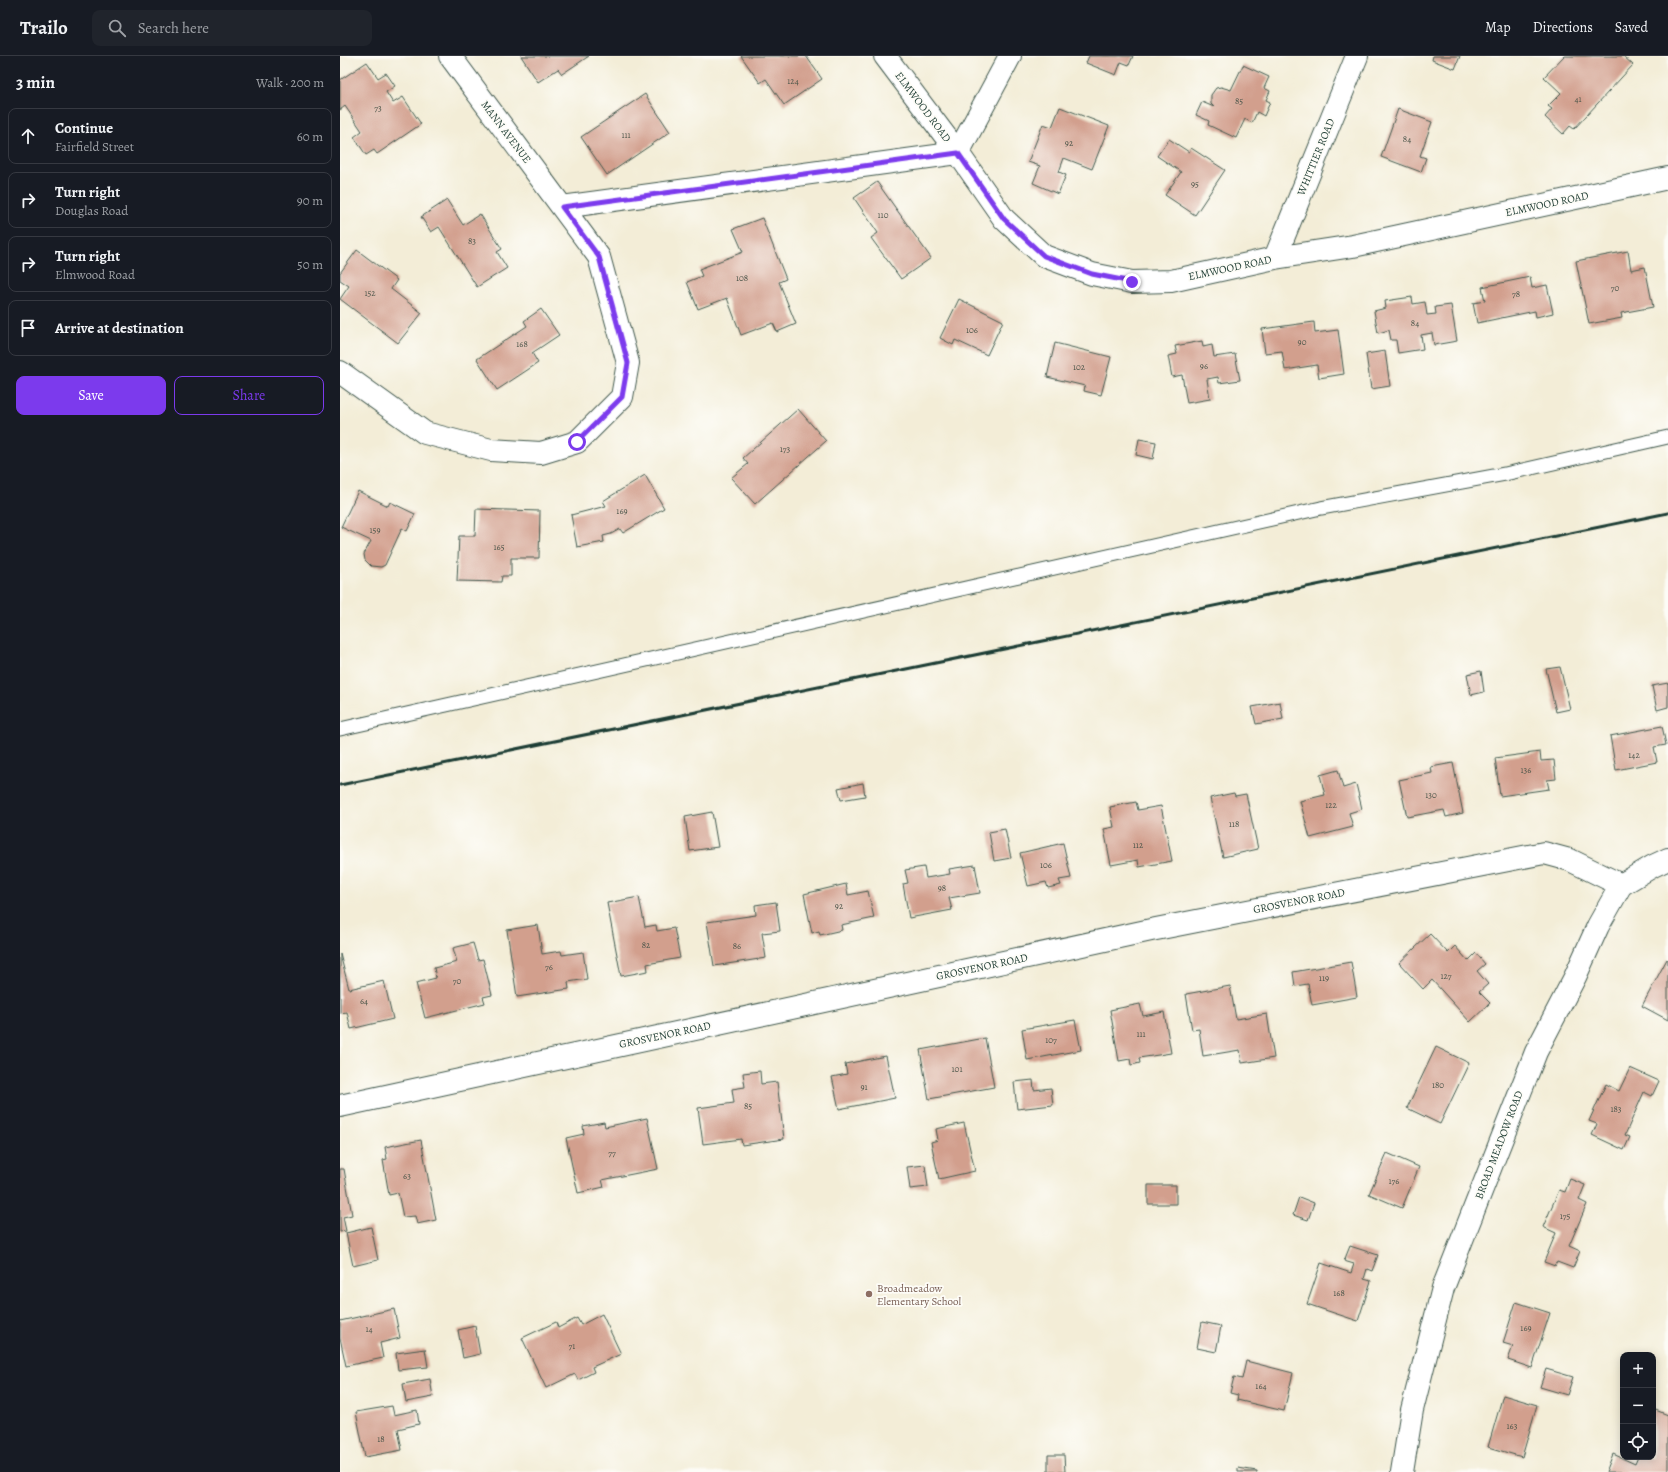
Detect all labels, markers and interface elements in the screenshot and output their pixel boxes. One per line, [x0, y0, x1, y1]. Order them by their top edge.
search box [92, 10, 372, 46]
text: Trailo [20, 15, 68, 41]
icon: search [106, 17, 128, 39]
text: Search here [138, 18, 209, 38]
text: Map [1485, 18, 1511, 37]
text: Directions [1533, 18, 1593, 37]
text: Saved [1615, 18, 1648, 37]
street label: ELMWOOD ROAD [892, 69, 955, 146]
text: 3 min [16, 71, 55, 94]
text: Walk · 200 m [256, 74, 324, 91]
house number: 124 [787, 75, 799, 87]
house number: 41 [1574, 93, 1582, 105]
house number: 85 [1235, 95, 1243, 107]
street label: MANN AVENUE [477, 98, 535, 166]
house number: 73 [374, 102, 382, 114]
street label: WHITTIER ROAD [1293, 116, 1338, 199]
text: Continue [55, 118, 113, 138]
icon: ahead [17, 125, 39, 147]
text: 60 m [297, 128, 323, 145]
house number: 111 [621, 129, 631, 141]
house number: 84 [1403, 133, 1411, 145]
house number: 92 [1065, 137, 1074, 149]
text: Fairfield Street [55, 138, 134, 155]
house number: 95 [1191, 178, 1199, 190]
text: Turn right [55, 182, 120, 202]
street label: ELMWOOD ROAD [1504, 188, 1590, 220]
icon: right [17, 189, 39, 211]
text: 90 m [297, 192, 323, 209]
text: Douglas Road [55, 202, 128, 219]
house number: 110 [878, 209, 889, 221]
house number: 83 [468, 235, 476, 247]
text: Turn right [55, 246, 120, 266]
street label: ELMWOOD ROAD [1187, 252, 1273, 284]
icon: right [17, 253, 39, 275]
text: 50 m [297, 256, 323, 273]
text: Elmwood Road [55, 266, 135, 283]
house number: 108 [736, 272, 748, 284]
route end [1123, 273, 1141, 291]
house number: 70 [1611, 282, 1619, 294]
house number: 152 [364, 287, 376, 299]
house number: 78 [1512, 288, 1520, 300]
icon: arrive [17, 317, 39, 339]
house number: 84 [1411, 317, 1419, 329]
text: Arrive at destination [55, 318, 184, 338]
house number: 106 [966, 324, 978, 336]
house number: 90 [1298, 336, 1307, 348]
house number: 168 [516, 338, 528, 350]
house number: 96 [1200, 360, 1208, 372]
house number: 102 [1073, 361, 1086, 373]
button: Save [16, 376, 166, 415]
button: Share [174, 376, 324, 415]
route start [568, 433, 586, 451]
house number: 173 [780, 443, 791, 455]
house number: 169 [616, 505, 628, 517]
house number: 159 [369, 524, 381, 536]
house number: 165 [493, 541, 505, 553]
house number: 142 [1628, 749, 1640, 761]
house number: 136 [1521, 764, 1531, 776]
house number: 130 [1425, 789, 1437, 801]
house number: 122 [1325, 799, 1338, 811]
house number: 118 [1229, 818, 1239, 830]
house number: 112 [1133, 839, 1144, 851]
house number: 106 [1040, 859, 1052, 871]
house number: 98 [938, 882, 946, 894]
street label: GROSVENOR ROAD [1252, 885, 1346, 917]
house number: 92 [835, 900, 844, 912]
house number: 82 [642, 939, 651, 951]
house number: 86 [733, 940, 741, 952]
street label: GROSVENOR ROAD [935, 950, 1029, 984]
house number: 76 [545, 961, 553, 973]
house number: 127 [1440, 970, 1452, 982]
house number: 119 [1319, 972, 1329, 984]
house number: 70 [453, 975, 461, 987]
house number: 64 [360, 995, 368, 1007]
street label: GROSVENOR ROAD [618, 1018, 712, 1052]
house number: 111 [1136, 1028, 1146, 1040]
house number: 107 [1045, 1034, 1057, 1046]
house number: 101 [952, 1063, 962, 1075]
house number: 180 [1432, 1079, 1444, 1091]
house number: 91 [860, 1081, 868, 1093]
street label: BROAD MEADOW ROAD [1471, 1088, 1527, 1201]
house number: 85 [744, 1100, 752, 1112]
house number: 183 [1610, 1103, 1622, 1115]
house number: 77 [608, 1147, 616, 1159]
house number: 63 [403, 1170, 411, 1182]
house number: 176 [1388, 1175, 1400, 1187]
house number: 175 [1560, 1210, 1570, 1222]
place label: Broadmeadow Elementary School [877, 1281, 962, 1309]
house number: 168 [1333, 1287, 1345, 1299]
marker: Broadmeadow Elementary School [864, 1289, 874, 1299]
house number: 169 [1520, 1322, 1532, 1334]
house number: 14 [365, 1323, 373, 1335]
house number: 71 [569, 1340, 575, 1352]
map controls [1620, 1352, 1656, 1460]
button: + [1620, 1352, 1656, 1388]
house number: 164 [1255, 1380, 1267, 1392]
button: − [1620, 1388, 1656, 1424]
house number: 163 [1507, 1420, 1518, 1432]
button: locate [1620, 1424, 1656, 1460]
house number: 18 [377, 1433, 385, 1445]

